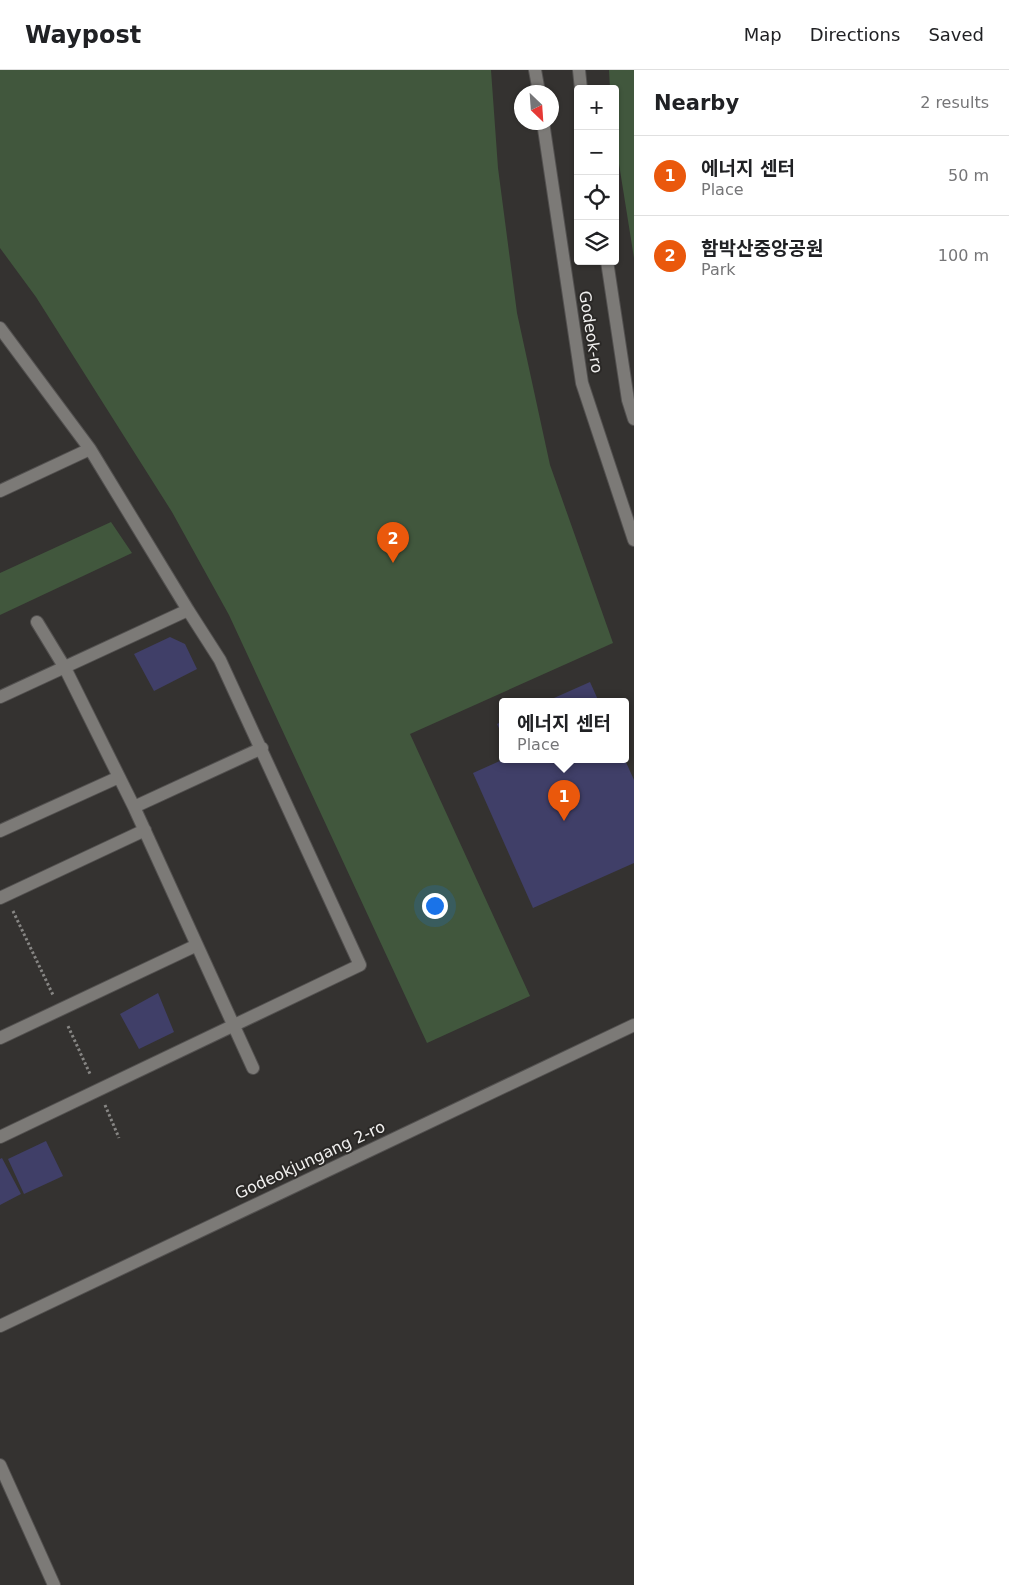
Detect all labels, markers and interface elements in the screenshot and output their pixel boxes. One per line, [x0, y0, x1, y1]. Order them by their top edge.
text: Waypost [25, 21, 141, 49]
text: Map [744, 24, 782, 45]
text: Directions [810, 24, 900, 45]
text: Saved [928, 24, 984, 45]
north arrow [514, 85, 559, 130]
map controls [574, 85, 619, 265]
button: + [574, 85, 619, 130]
text: Nearby [654, 91, 739, 115]
text: 2 results [920, 93, 989, 112]
button: − [574, 130, 619, 175]
text: 에너지 센터 [701, 157, 795, 179]
text: 1 [664, 166, 676, 185]
text: 50 m [948, 166, 989, 185]
button: locate [574, 175, 619, 220]
text: Place [701, 180, 744, 199]
button: layers [574, 220, 619, 265]
text: 함박산중앙공원 [701, 237, 823, 259]
text: 2 [664, 246, 676, 265]
text: 100 m [938, 246, 989, 265]
text: Park [701, 260, 736, 279]
street label: Godeok-ro [575, 290, 607, 374]
pin: 2 [377, 522, 409, 563]
popup [499, 698, 629, 763]
text: 에너지 센터 [517, 712, 611, 734]
text: Place [517, 735, 560, 754]
pin: 1 [548, 780, 580, 821]
your location [422, 893, 448, 919]
street label: Godeokjungang 2-ro [232, 1117, 388, 1203]

